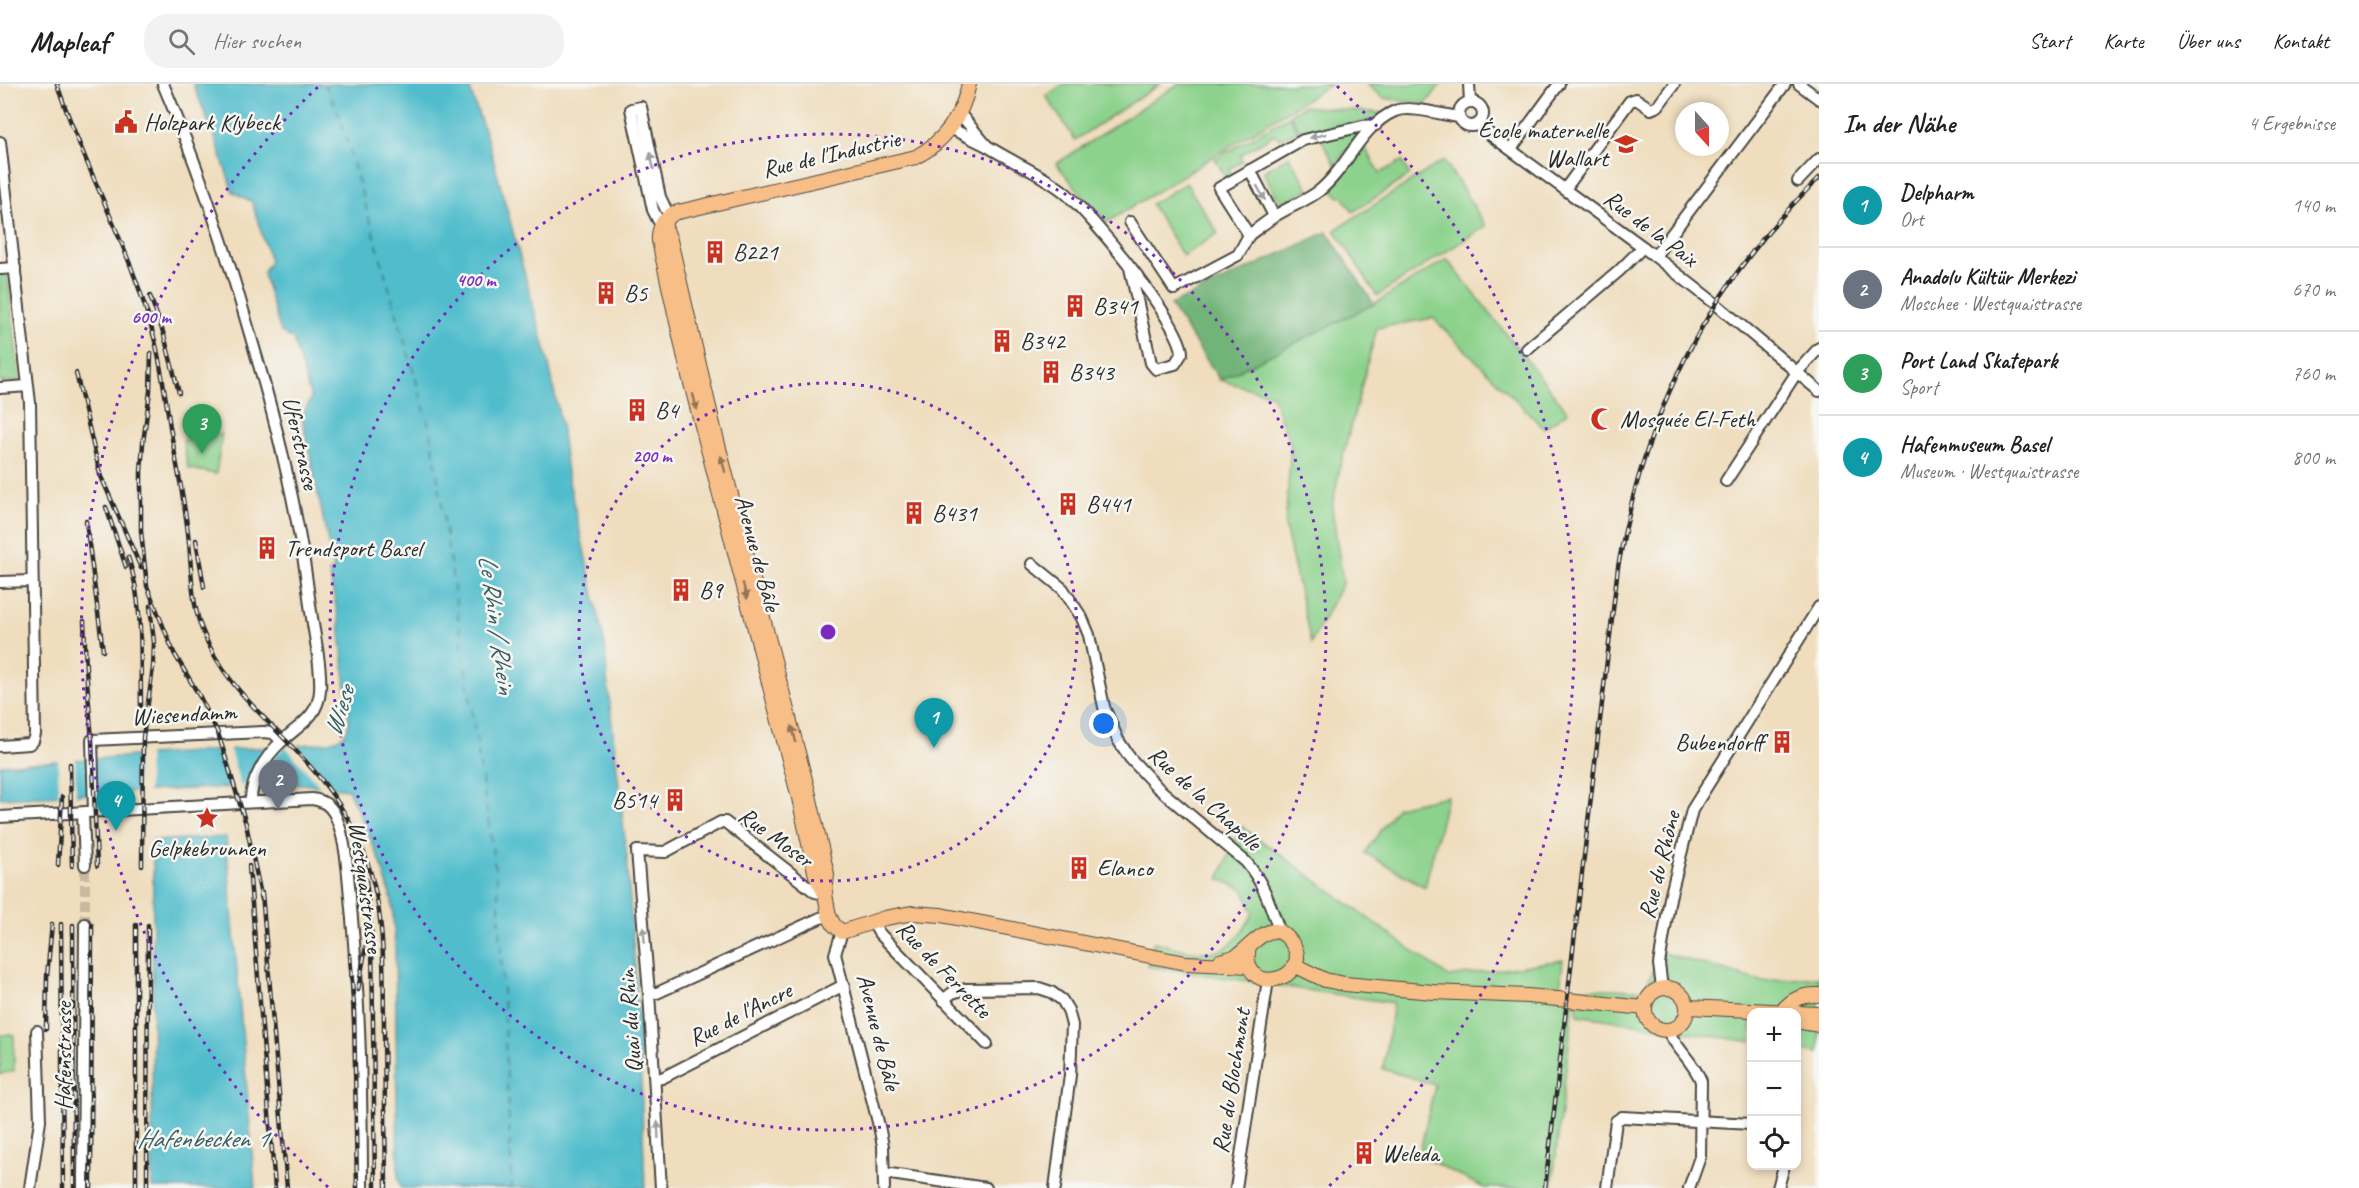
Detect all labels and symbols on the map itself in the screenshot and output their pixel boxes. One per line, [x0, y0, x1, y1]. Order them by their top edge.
north arrow [1675, 102, 1729, 156]
place label: Holzpark Klybeck [144, 107, 282, 137]
public building icon: Holzpark Klybeck [113, 109, 139, 135]
place label: École maternelle Wallart [1478, 115, 1610, 173]
street label: Rue de l'Industrie [759, 123, 905, 184]
school or university icon: École maternelle Wallart [1613, 131, 1639, 157]
one-way arrow [1309, 132, 1328, 142]
one-way arrow [647, 151, 656, 170]
street label: Rue de la Paix [1598, 183, 1705, 274]
one-way arrow [1256, 185, 1266, 202]
place label: B221 [733, 237, 779, 267]
building icon: B221 [702, 239, 728, 265]
text: 400 m [457, 269, 497, 291]
place label: B5 [624, 278, 648, 308]
building icon: B5 [593, 280, 619, 306]
place label: B341 [1093, 291, 1139, 321]
building icon: B341 [1062, 293, 1088, 319]
text: 600 m [131, 306, 172, 328]
place label: B342 [1020, 326, 1067, 356]
building icon: B342 [989, 328, 1015, 354]
place label: B343 [1069, 357, 1116, 387]
building icon: B343 [1038, 359, 1064, 385]
one-way arrow [691, 393, 701, 411]
street label: Uferstrasse [276, 394, 327, 494]
place label: B4 [655, 395, 680, 425]
building icon: B4 [624, 397, 650, 423]
pin: 3 [182, 404, 222, 454]
place label: Mosquée El-Feth [1620, 404, 1756, 434]
mosque icon: Mosquée El-Feth [1589, 406, 1615, 432]
text: 200 m [633, 445, 673, 467]
one-way arrow [718, 455, 727, 473]
place label: B441 [1086, 489, 1132, 519]
building icon: B441 [1055, 491, 1081, 517]
street label: Avenue de Bâle [728, 492, 788, 616]
place label: B431 [932, 498, 978, 528]
building icon: B431 [901, 500, 927, 526]
place label: Trendsport Basel [285, 533, 425, 563]
building icon: Trendsport Basel [254, 535, 280, 561]
water label: Le Rhin / Rhein [471, 553, 523, 698]
place label: B9 [699, 575, 724, 605]
building icon: B9 [668, 577, 694, 603]
one-way arrow [740, 581, 750, 600]
centre of rings [818, 622, 838, 642]
water label: Wiese [316, 679, 363, 740]
street label: Wiesendamm [131, 696, 239, 732]
pin: 1 [914, 698, 954, 748]
your location [1089, 709, 1118, 738]
one-way arrow [788, 725, 798, 743]
place label: Bubendorff [1675, 727, 1769, 757]
building icon: Bubendorff [1769, 729, 1795, 755]
street label: Rue de la Chapelle [1142, 739, 1270, 858]
pin: 2 [258, 760, 298, 810]
pin: 4 [96, 782, 136, 831]
place label: B514 [612, 785, 659, 815]
building icon: B514 [662, 787, 688, 813]
street label: Rue Moser [733, 800, 821, 876]
place icon: Gelpkebrunnen [194, 805, 220, 831]
street label: Rue du Rhône [1631, 806, 1687, 922]
street label: Westquaistrasse [342, 819, 390, 957]
place label: Gelpkebrunnen [148, 833, 266, 863]
place label: Elanco [1097, 853, 1155, 883]
building icon: Elanco [1066, 855, 1092, 881]
street label: Rue de Ferrette [890, 914, 1000, 1026]
one-way arrow [639, 926, 649, 945]
street label: Quai du Rhin [611, 967, 649, 1074]
street label: Avenue de Bâle [850, 971, 908, 1095]
street label: Rue de l'Ancre [683, 974, 799, 1053]
street label: Hafenstrasse [48, 1000, 78, 1110]
street label: Rue du Blochmont [1205, 1005, 1258, 1155]
one-way arrow [653, 1120, 662, 1139]
water label: Hafenbecken 1 [137, 1122, 272, 1155]
place label: Weleda [1382, 1138, 1441, 1168]
building icon: Weleda [1351, 1140, 1377, 1166]

